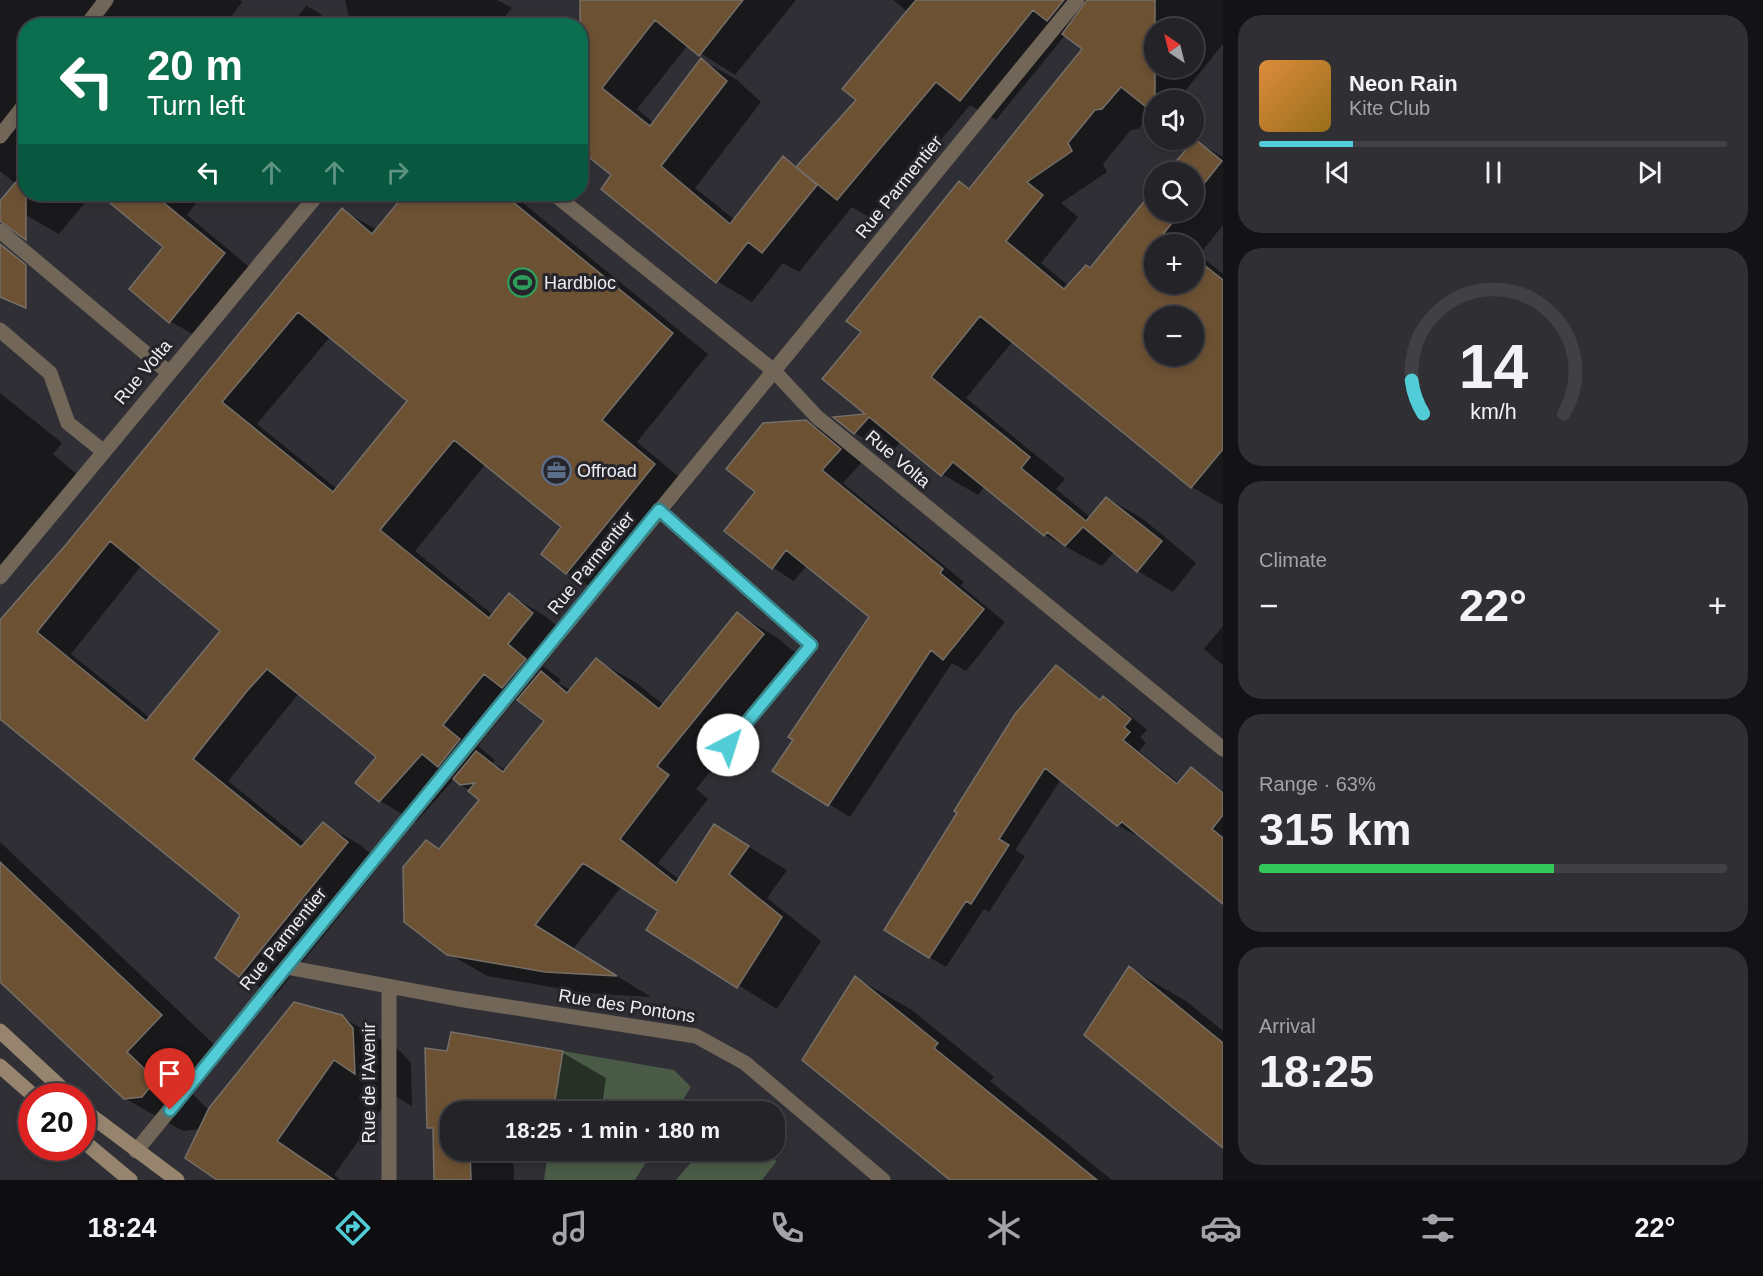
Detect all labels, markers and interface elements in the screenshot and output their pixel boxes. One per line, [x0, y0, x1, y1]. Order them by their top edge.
north arrow [1144, 18, 1204, 78]
map controls [1144, 18, 1204, 366]
icon: left [48, 42, 126, 120]
text: 20 m [147, 42, 243, 89]
text: Neon Rain [1349, 71, 1458, 96]
button: sound [1144, 90, 1204, 150]
text: Turn left [147, 91, 245, 121]
text: Kite Club [1349, 97, 1430, 119]
street label: Rue Parmentier [852, 132, 946, 242]
icon: left [192, 156, 225, 189]
icon: ahead [255, 156, 288, 189]
icon: ahead [318, 156, 351, 189]
icon: right [381, 156, 414, 189]
icon: previous [1321, 156, 1354, 189]
icon: pause [1477, 156, 1510, 189]
icon: next [1633, 156, 1666, 189]
button: search [1144, 162, 1204, 222]
button: + [1144, 234, 1204, 294]
sports icon: Hardbloc [507, 267, 539, 299]
place label: Hardbloc [544, 273, 616, 293]
button: − [1144, 306, 1204, 366]
text: 14 [1458, 332, 1528, 401]
street label: Rue Volta [110, 335, 176, 408]
text: km/h [1470, 400, 1516, 424]
street label: Rue Volta [862, 426, 935, 492]
office icon: Offroad [540, 455, 572, 487]
place label: Offroad [577, 461, 637, 481]
street label: Rue Parmentier [544, 508, 638, 618]
text: Climate [1259, 549, 1327, 571]
text: 22° [1459, 580, 1527, 631]
text: − [1259, 587, 1278, 624]
text: + [1708, 587, 1727, 624]
position arrow [696, 713, 760, 777]
text: Range · 63% [1259, 773, 1376, 795]
text: 315 km [1259, 804, 1412, 855]
street label: Rue Parmentier [236, 884, 330, 994]
street label: Rue des Pontons [557, 985, 697, 1027]
text: Arrival [1259, 1015, 1316, 1037]
street label: Rue de l'Avenir [359, 1022, 379, 1144]
text: 18:25 [1259, 1046, 1374, 1097]
pin [144, 1048, 195, 1110]
icon: arrive [153, 1057, 186, 1090]
speed limit sign: 20 [18, 1083, 96, 1161]
text: 18:25 · 1 min · 180 m [505, 1118, 720, 1143]
icon: directions [332, 1207, 374, 1249]
icon: music [549, 1207, 591, 1249]
icon: phone [766, 1207, 808, 1249]
icon: climate [983, 1207, 1025, 1249]
icon: car [1200, 1207, 1242, 1249]
icon: filters [1417, 1207, 1459, 1249]
text: 18:24 [88, 1213, 157, 1243]
text: 22° [1635, 1213, 1675, 1243]

